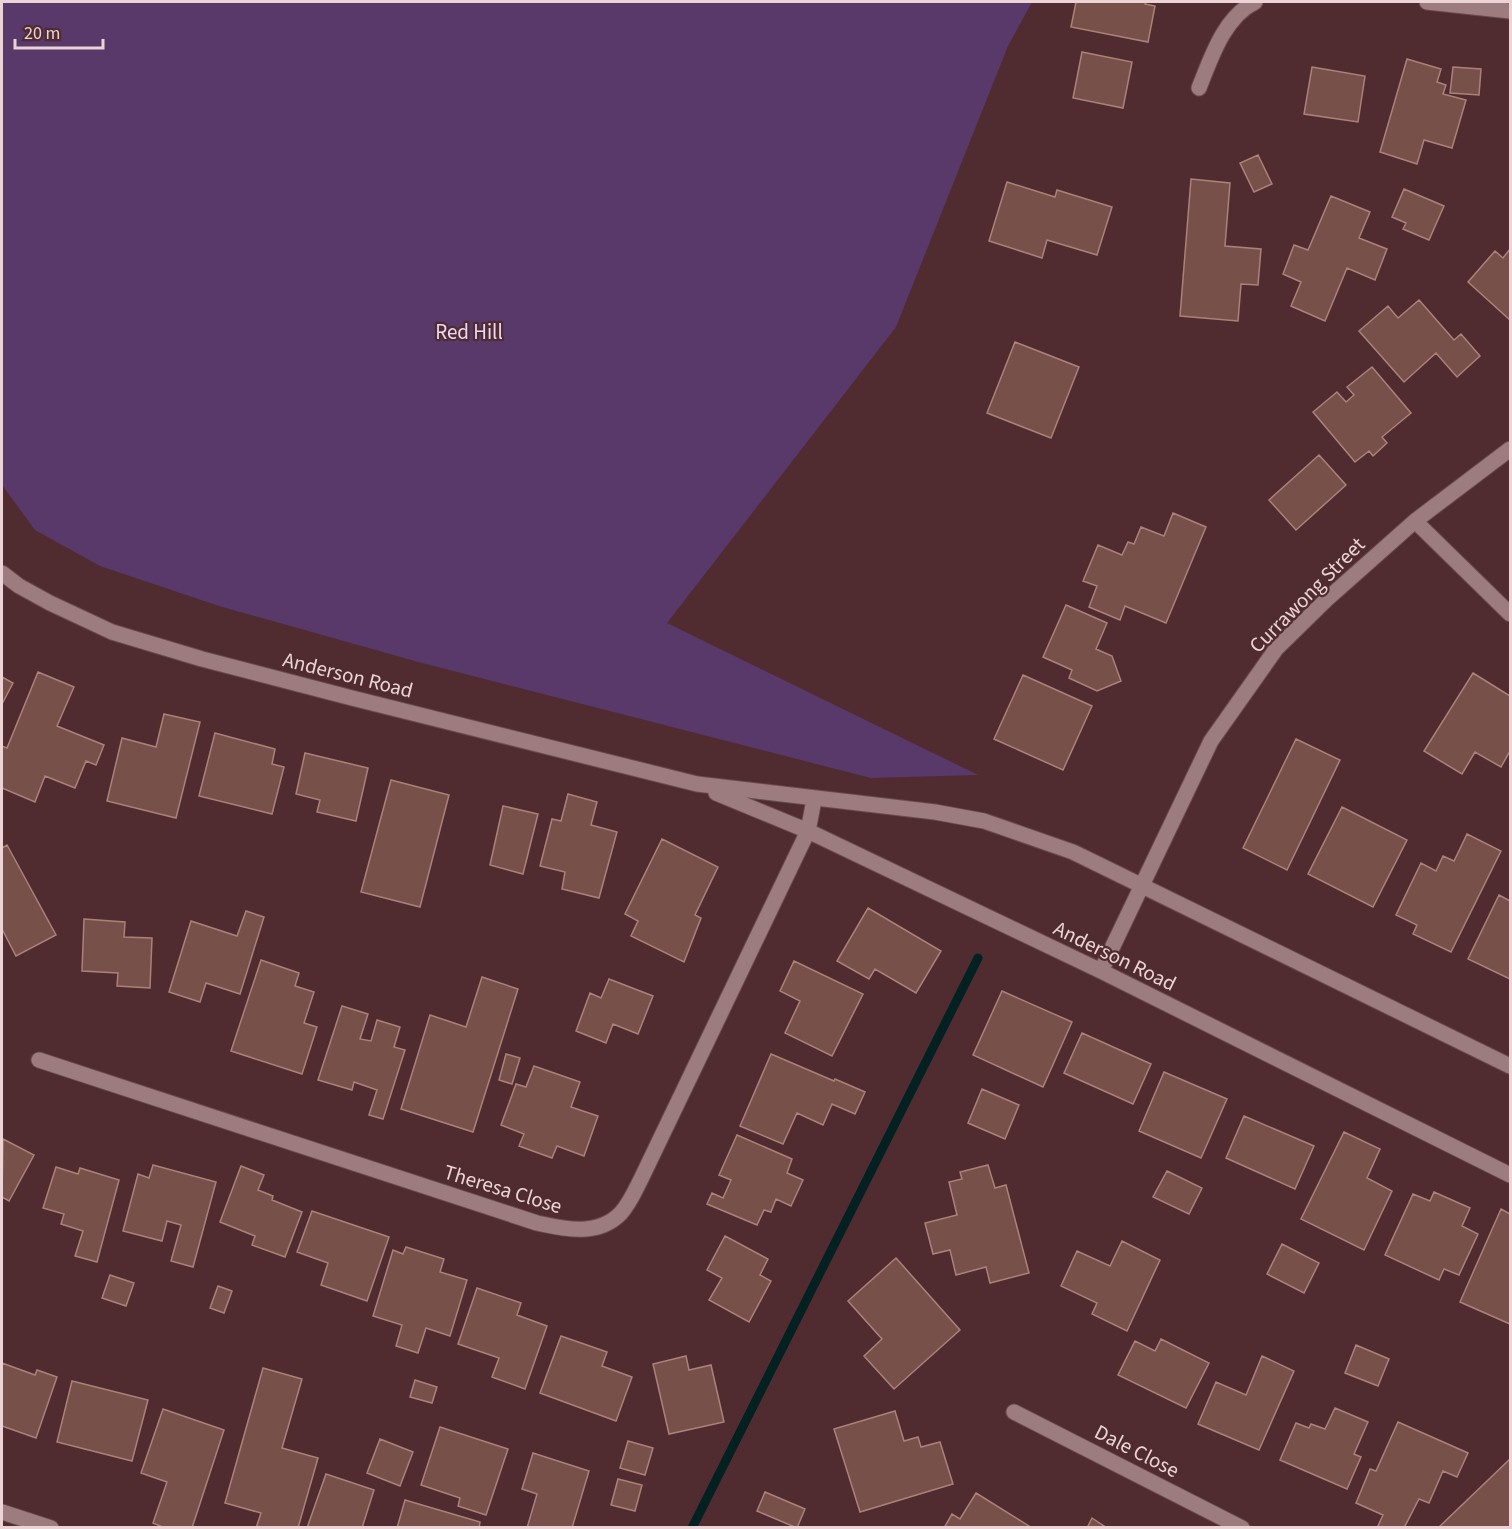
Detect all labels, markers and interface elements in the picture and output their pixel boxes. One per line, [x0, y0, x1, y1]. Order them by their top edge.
scale bar [15, 12, 104, 50]
text: 20 m [24, 21, 60, 46]
park label: Red Hill [435, 317, 503, 347]
street label: Currawong Street [1242, 530, 1372, 660]
street label: Anderson Road [280, 644, 416, 706]
street label: Anderson Road [1049, 913, 1181, 999]
street label: Theresa Close [440, 1157, 566, 1221]
street label: Dale Close [1089, 1417, 1185, 1485]

